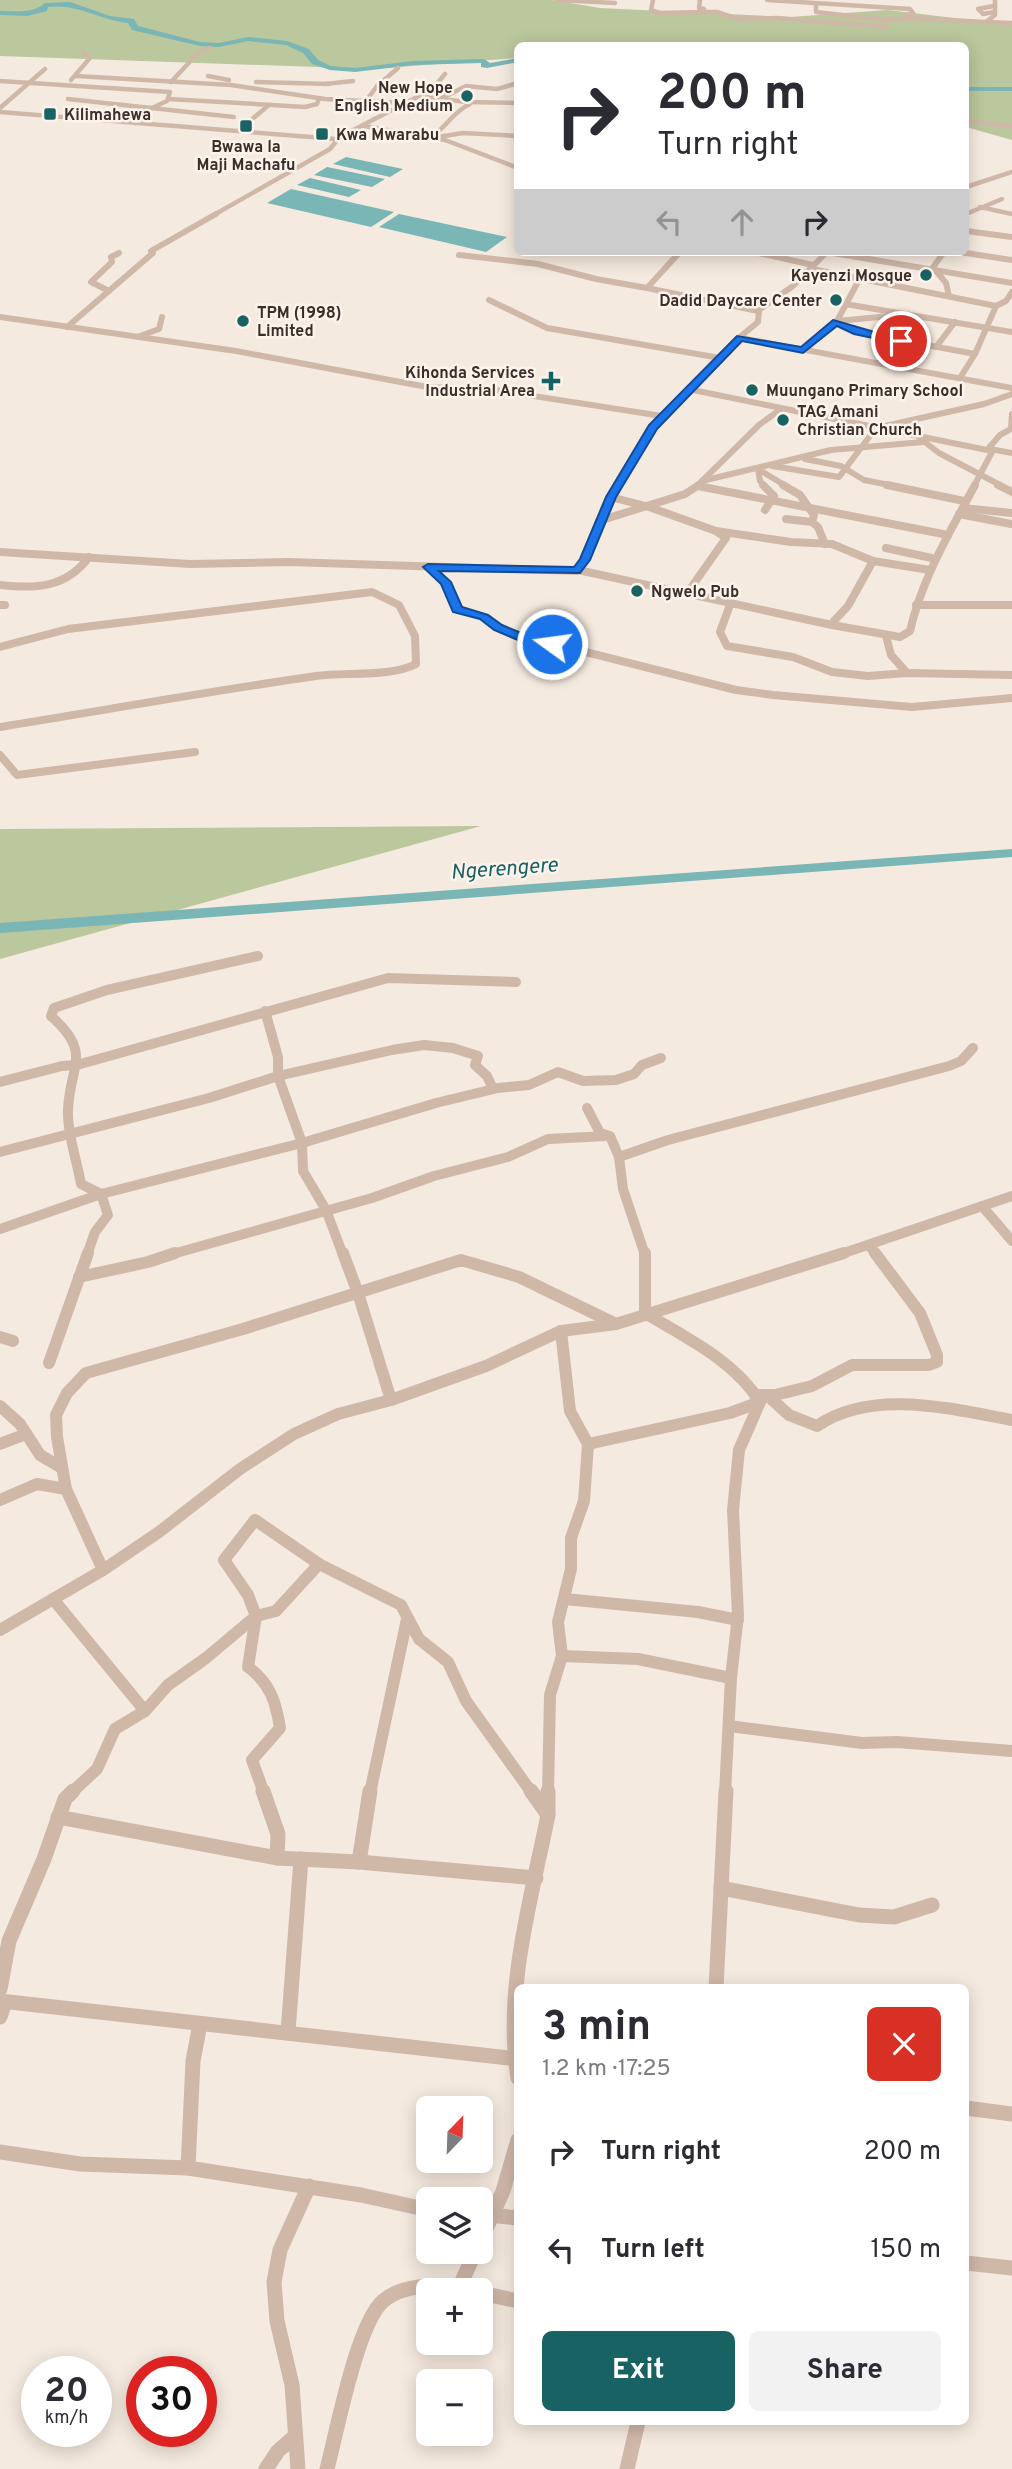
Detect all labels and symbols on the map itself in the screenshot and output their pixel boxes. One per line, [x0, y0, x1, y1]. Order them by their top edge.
place label: New Hope English Medium [334, 79, 453, 117]
marker: New Hope English Medium [459, 88, 475, 104]
marker: Kilimahewa [42, 106, 58, 122]
place label: Kilimahewa [64, 106, 151, 126]
marker: Bwawa la Maji Machafu [238, 118, 254, 134]
marker: Kwa Mwarabu [314, 126, 330, 142]
place label: Kwa Mwarabu [336, 126, 439, 146]
place label: Bwawa la Maji Machafu [197, 138, 295, 176]
place label: Kayenzi Mosque [791, 267, 912, 287]
marker: Kayenzi Mosque [918, 267, 934, 283]
place label: Dadid Daycare Center [659, 292, 822, 312]
marker: Dadid Daycare Center [828, 292, 844, 308]
place label: TPM (1998) Limited [257, 304, 342, 342]
pin [871, 311, 931, 371]
marker: TPM (1998) Limited [235, 313, 251, 329]
place label: Kihonda Services Industrial Area [405, 364, 535, 402]
marker: Kihonda Services Industrial Area [541, 371, 561, 391]
marker: Muungano Primary School [744, 382, 760, 398]
place label: Muungano Primary School [766, 382, 963, 402]
place label: TAG Amani Christian Church [797, 403, 922, 441]
marker: TAG Amani Christian Church [775, 412, 791, 428]
marker: Ngwelo Pub [629, 583, 645, 599]
place label: Ngwelo Pub [651, 583, 739, 603]
position arrow [515, 607, 589, 681]
water label: Ngerengere [450, 852, 560, 887]
north arrow [416, 2096, 494, 2174]
speed limit sign: 30 [126, 2356, 217, 2447]

